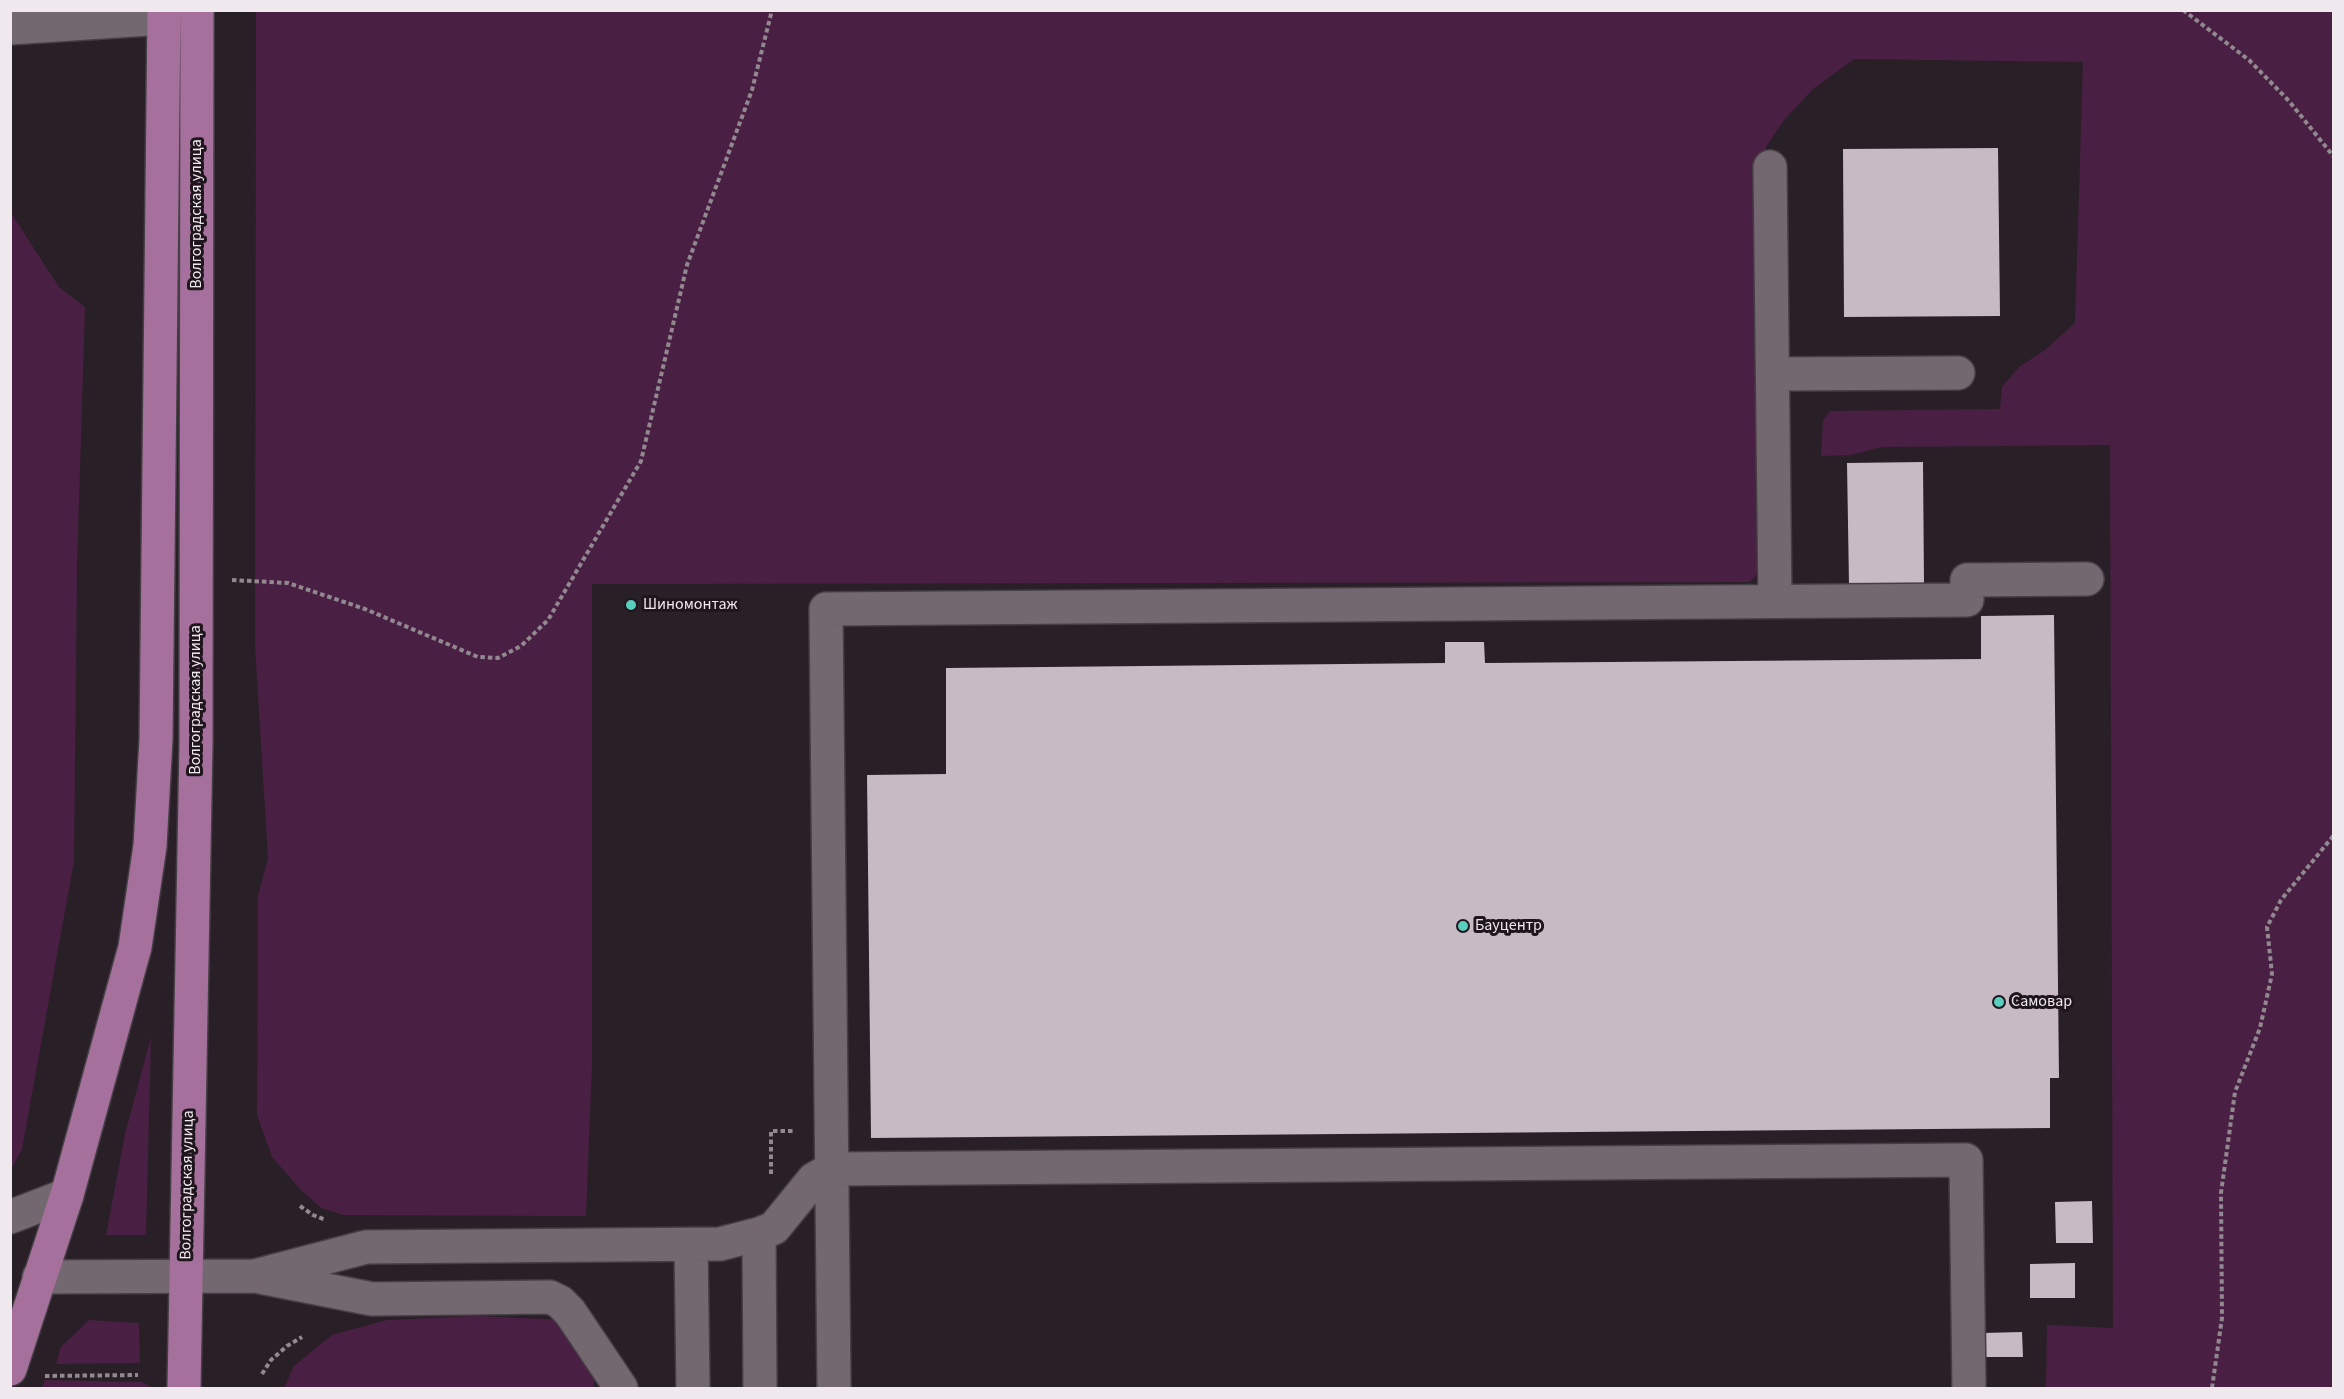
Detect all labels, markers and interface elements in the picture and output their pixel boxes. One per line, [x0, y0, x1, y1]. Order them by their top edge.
street label: Волгоградская улица [187, 139, 207, 289]
place label: Шиномонтаж [643, 595, 738, 615]
marker: Шиномонтаж [624, 598, 638, 612]
street label: Волгоградская улица [186, 625, 206, 775]
place label: Бауцентр [1475, 916, 1542, 936]
marker: Бауцентр [1456, 919, 1470, 933]
place label: Самовар [2011, 992, 2072, 1012]
marker: Самовар [1992, 995, 2006, 1009]
street label: Волгоградская улица [177, 1110, 199, 1260]

